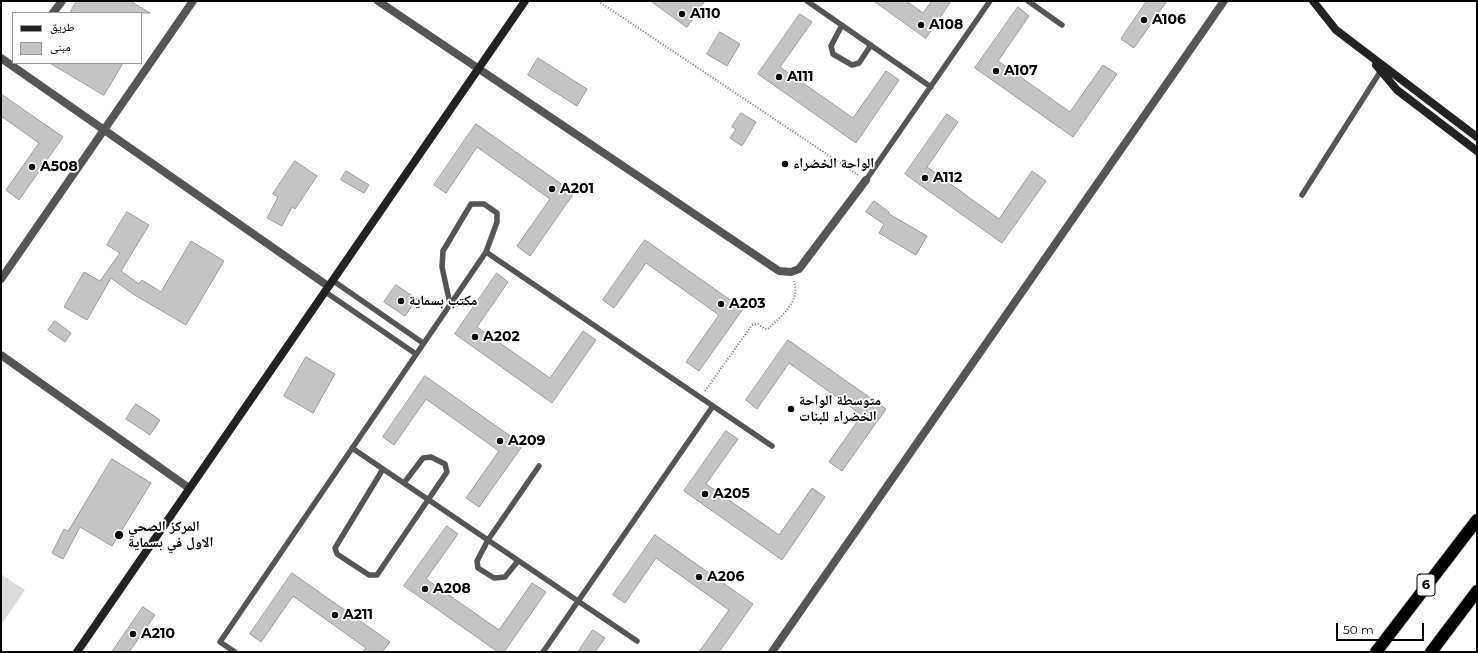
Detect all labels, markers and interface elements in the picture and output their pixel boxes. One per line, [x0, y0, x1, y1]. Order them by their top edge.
place label: A110 [690, 6, 721, 22]
marker: A110 [677, 9, 687, 19]
legend [12, 12, 142, 64]
place label: A106 [1152, 12, 1186, 28]
marker: A106 [1139, 15, 1149, 25]
place label: A108 [929, 17, 963, 33]
text: طريق [50, 19, 75, 34]
marker: A108 [916, 20, 926, 30]
text: مبنى [50, 39, 71, 54]
place label: A107 [1004, 63, 1038, 79]
marker: A107 [991, 66, 1001, 76]
place label: A111 [787, 69, 814, 85]
marker: A111 [774, 72, 784, 82]
place label: الواحة الخضراء [793, 156, 874, 172]
place label: A508 [40, 159, 78, 175]
marker: الواحة الخضراء [780, 159, 790, 169]
marker: A508 [27, 162, 37, 172]
place label: A112 [933, 170, 962, 186]
marker: A112 [920, 173, 930, 183]
place label: A201 [560, 181, 594, 197]
marker: A201 [547, 184, 557, 194]
place label: مكتب بسماية [409, 293, 477, 309]
marker: مكتب بسماية [396, 296, 406, 306]
place label: A203 [729, 296, 766, 312]
marker: A203 [716, 299, 726, 309]
place label: A202 [483, 329, 520, 345]
marker: A202 [470, 332, 480, 342]
place label: متوسطة الواحة الخضراء للبنات [799, 393, 881, 426]
marker: متوسطة الواحة الخضراء للبنات [786, 404, 796, 414]
place label: A209 [508, 433, 545, 449]
marker: A209 [495, 436, 505, 446]
place label: A205 [713, 486, 750, 502]
marker: A205 [700, 489, 710, 499]
place label: المركز الصحي الاول في بسماية [128, 519, 213, 552]
marker: المركز الصحي الاول في بسماية [113, 529, 125, 541]
place label: A206 [707, 569, 744, 585]
marker: A206 [694, 572, 704, 582]
road number: 6 [1417, 574, 1435, 596]
place label: A208 [433, 581, 471, 597]
marker: A208 [420, 584, 430, 594]
place label: A211 [343, 607, 373, 623]
marker: A211 [330, 610, 340, 620]
scale bar [1338, 615, 1426, 641]
text: 50 m [1343, 622, 1374, 637]
place label: A210 [141, 626, 175, 642]
marker: A210 [128, 629, 138, 639]

